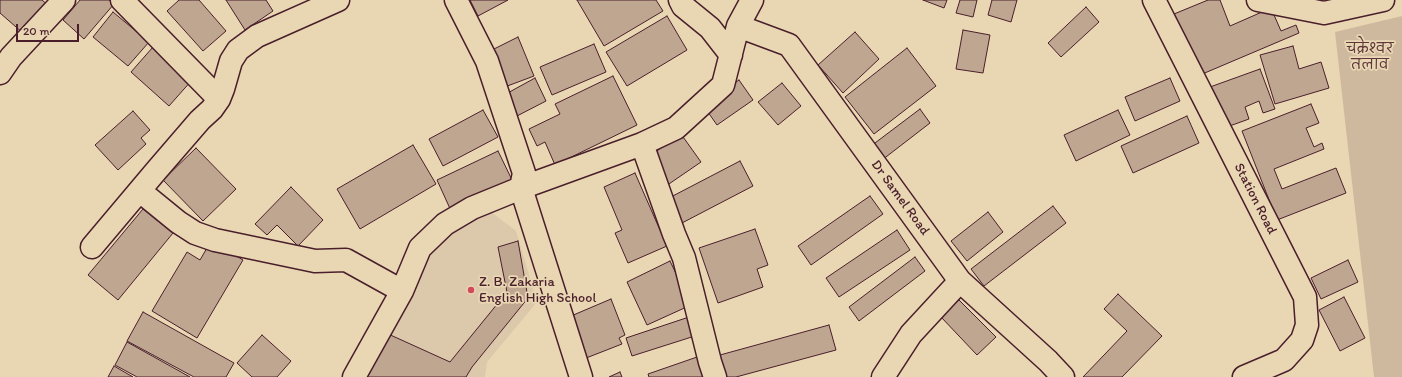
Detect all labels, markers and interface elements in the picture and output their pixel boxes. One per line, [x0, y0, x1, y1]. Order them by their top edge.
scale bar [18, 16, 81, 42]
text: 20 m [23, 24, 50, 38]
park label: चक्रेश्वर तलाव [1346, 41, 1394, 74]
street label: Dr Samel Road [867, 157, 933, 239]
street label: Station Road [1230, 161, 1280, 237]
place label: Z. B. Zakaria English High School [479, 274, 596, 306]
marker: Z. B. Zakaria English High School [466, 285, 476, 295]

